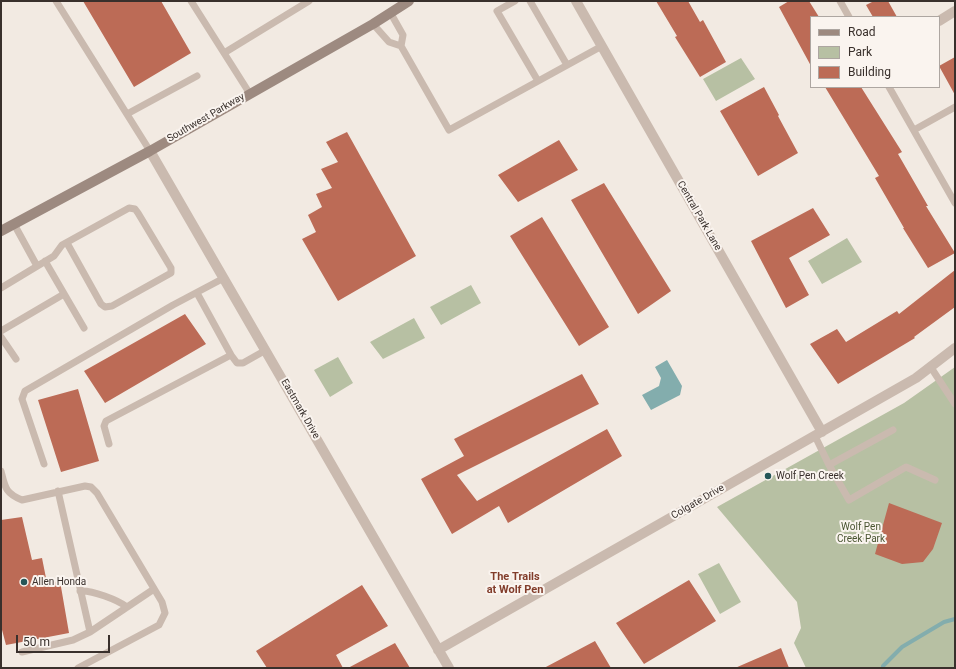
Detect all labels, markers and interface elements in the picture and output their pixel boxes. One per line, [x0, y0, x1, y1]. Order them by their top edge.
legend [810, 16, 940, 88]
text: Road [848, 25, 876, 39]
text: Park [848, 45, 872, 59]
text: Building [848, 65, 891, 79]
street label: Southwest Parkway [165, 91, 247, 145]
street label: Central Park Lane [674, 179, 724, 253]
street label: Eastmark Drive [278, 377, 322, 441]
place label: Wolf Pen Creek [776, 470, 844, 482]
marker: Wolf Pen Creek [763, 471, 773, 481]
street label: Colgate Drive [669, 482, 727, 522]
park label: Wolf Pen Creek Park [837, 521, 885, 544]
district label: The Trails at Wolf Pen [487, 570, 543, 596]
place label: Allen Honda [32, 576, 86, 588]
marker: Allen Honda [19, 577, 29, 587]
scale bar [18, 627, 112, 653]
text: 50 m [23, 635, 50, 649]

